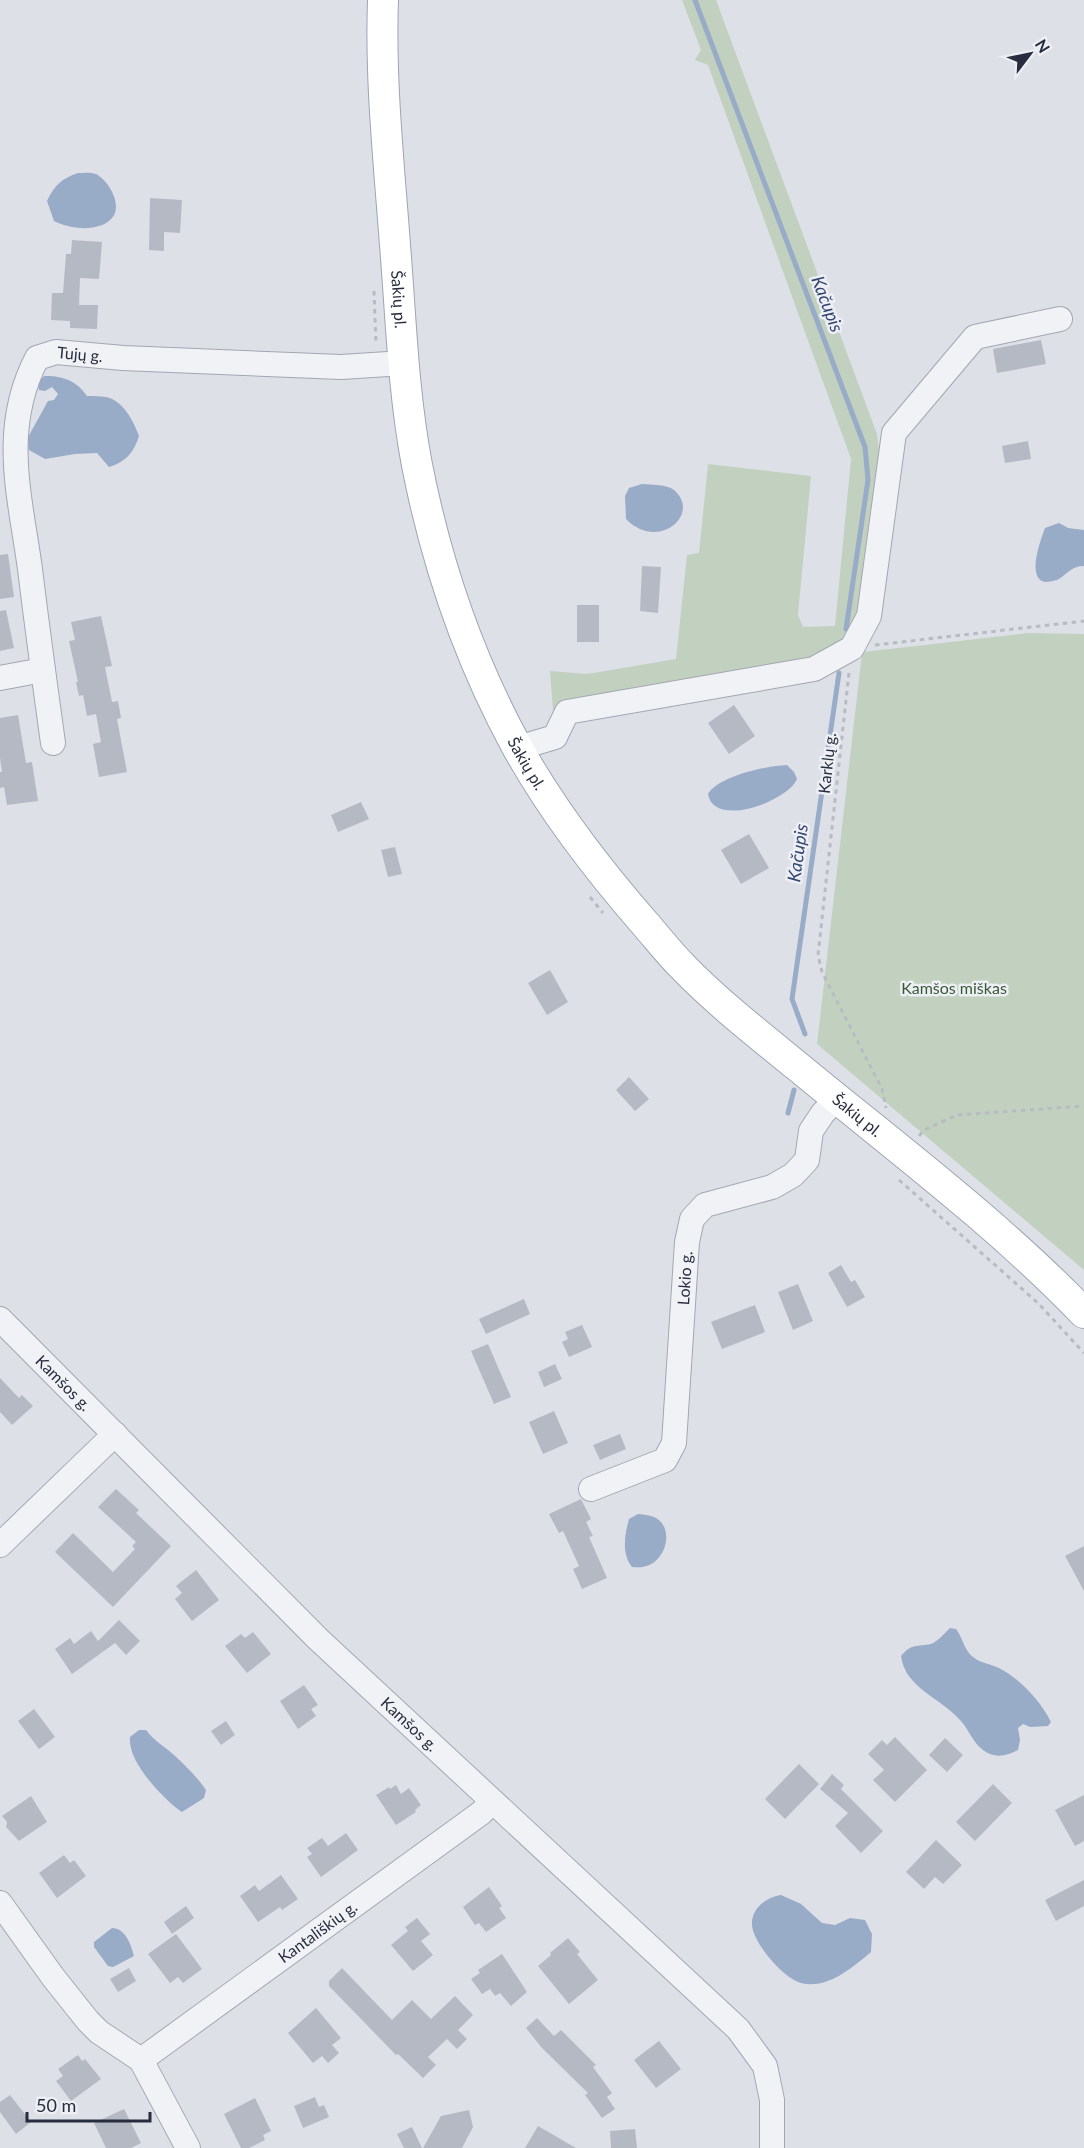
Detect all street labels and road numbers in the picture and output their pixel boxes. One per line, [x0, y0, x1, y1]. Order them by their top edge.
street label: Šakių pl. [388, 270, 411, 329]
street label: Tujų g. [57, 342, 104, 365]
street label: Karklų g. [814, 731, 839, 794]
street label: Šakių pl. [504, 733, 550, 793]
street label: Šakių pl. [829, 1089, 886, 1140]
street label: Lokio g. [673, 1250, 695, 1306]
street label: Kamšos g. [32, 1351, 96, 1414]
street label: Kamšos g. [377, 1693, 442, 1755]
street label: Kantališkių g. [274, 1896, 360, 1966]

